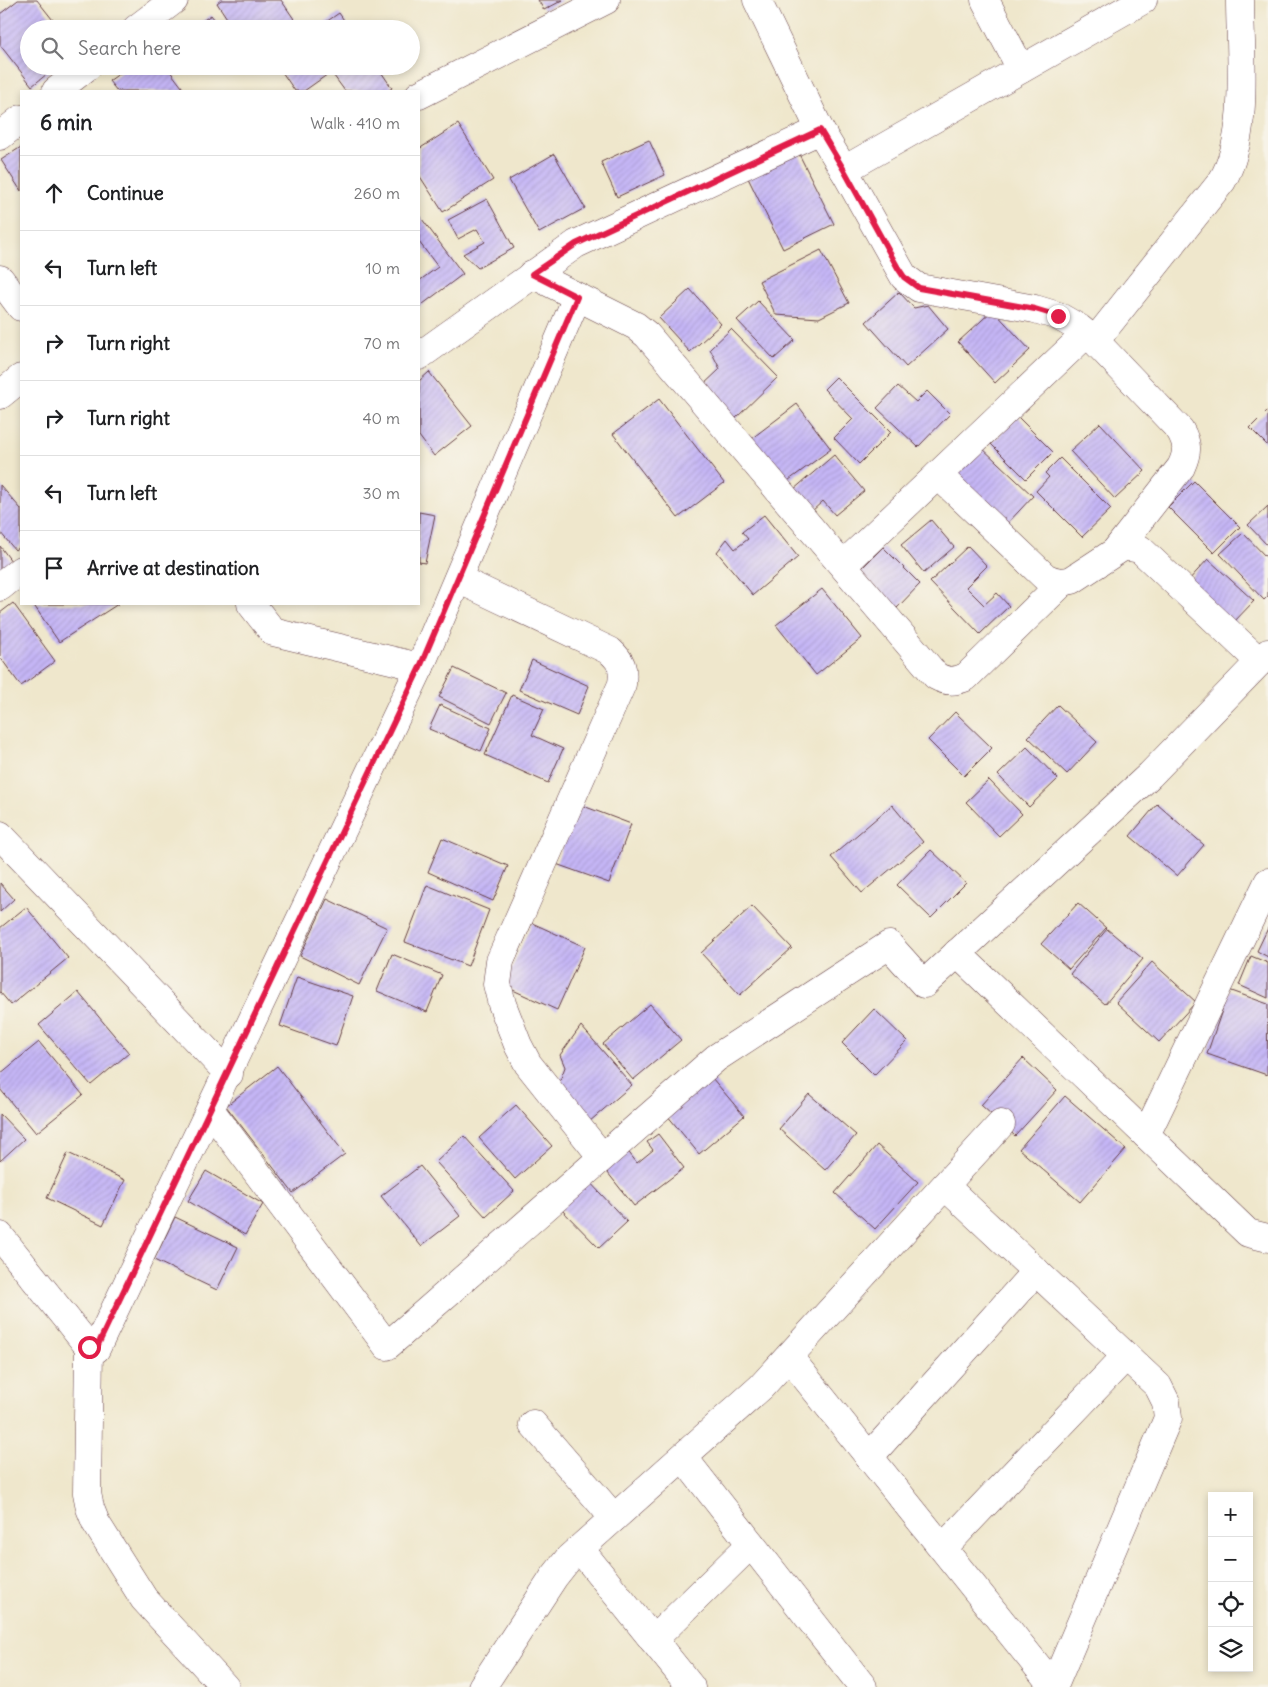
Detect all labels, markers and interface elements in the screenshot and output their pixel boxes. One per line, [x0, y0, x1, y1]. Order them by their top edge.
search box [20, 20, 420, 75]
icon: search [38, 34, 66, 62]
text: Search here [78, 36, 181, 60]
text: 6 min [40, 109, 92, 136]
text: Walk · 410 m [310, 113, 400, 133]
icon: ahead [40, 179, 68, 207]
text: Continue [87, 181, 164, 205]
text: 260 m [354, 183, 400, 203]
icon: left [40, 254, 68, 282]
text: Turn left [87, 256, 157, 280]
text: 10 m [365, 258, 400, 278]
route end [1047, 305, 1070, 328]
icon: right [40, 329, 68, 357]
text: Turn right [87, 331, 170, 355]
text: 70 m [364, 333, 400, 353]
icon: right [40, 404, 68, 432]
text: Turn right [87, 406, 170, 430]
text: 40 m [362, 408, 400, 428]
icon: left [40, 479, 68, 507]
text: Turn left [87, 481, 157, 505]
text: 30 m [363, 483, 400, 503]
icon: arrive [40, 554, 68, 582]
text: Arrive at destination [87, 556, 260, 580]
route start [78, 1336, 101, 1359]
map controls [1208, 1492, 1253, 1672]
button: + [1208, 1492, 1253, 1537]
button: − [1208, 1537, 1253, 1582]
button: locate [1208, 1582, 1253, 1627]
button: layers [1208, 1627, 1253, 1672]

